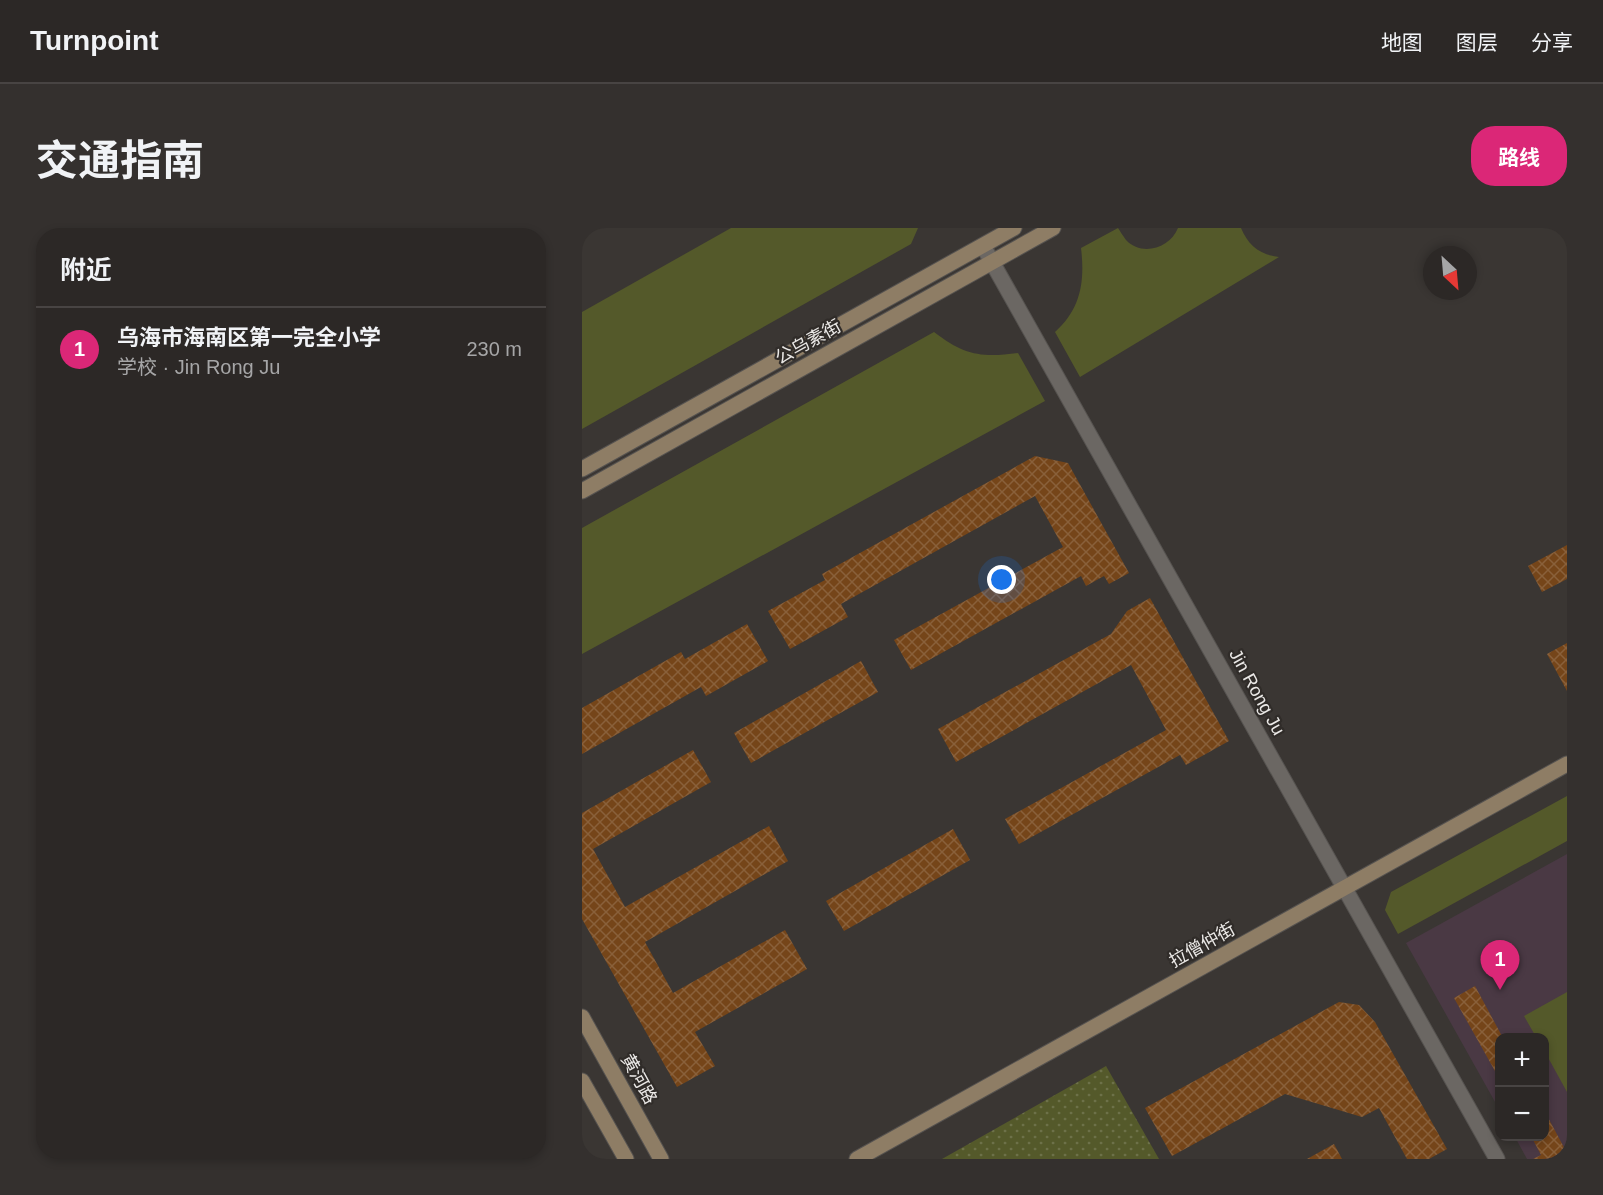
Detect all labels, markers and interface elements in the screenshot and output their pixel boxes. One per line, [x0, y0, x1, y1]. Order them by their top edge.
text: Turnpoint [30, 25, 159, 56]
text: 地图 [1381, 31, 1423, 54]
text: 图层 [1456, 31, 1498, 54]
text: 分享 [1531, 31, 1573, 54]
button: 路线 [1471, 126, 1567, 186]
text: 交通指南 [36, 137, 204, 184]
north arrow [1423, 246, 1477, 300]
text: 附近 [60, 255, 112, 285]
street label: 公乌素街 [772, 316, 844, 368]
text: 乌海市海南区第一完全小学 [117, 325, 381, 350]
text: 1 [74, 338, 85, 360]
text: 230 m [466, 338, 522, 360]
text: 学校 · Jin Rong Ju [117, 356, 280, 378]
your location [987, 565, 1016, 594]
street label: Jin Rong Ju [1225, 646, 1289, 738]
street label: 拉僧仲街 [1166, 919, 1238, 971]
pin: 1 [1480, 940, 1520, 990]
map controls [1495, 1033, 1549, 1141]
button: + [1495, 1033, 1549, 1087]
street label: 黄河路 [617, 1051, 661, 1107]
button: − [1495, 1087, 1549, 1141]

